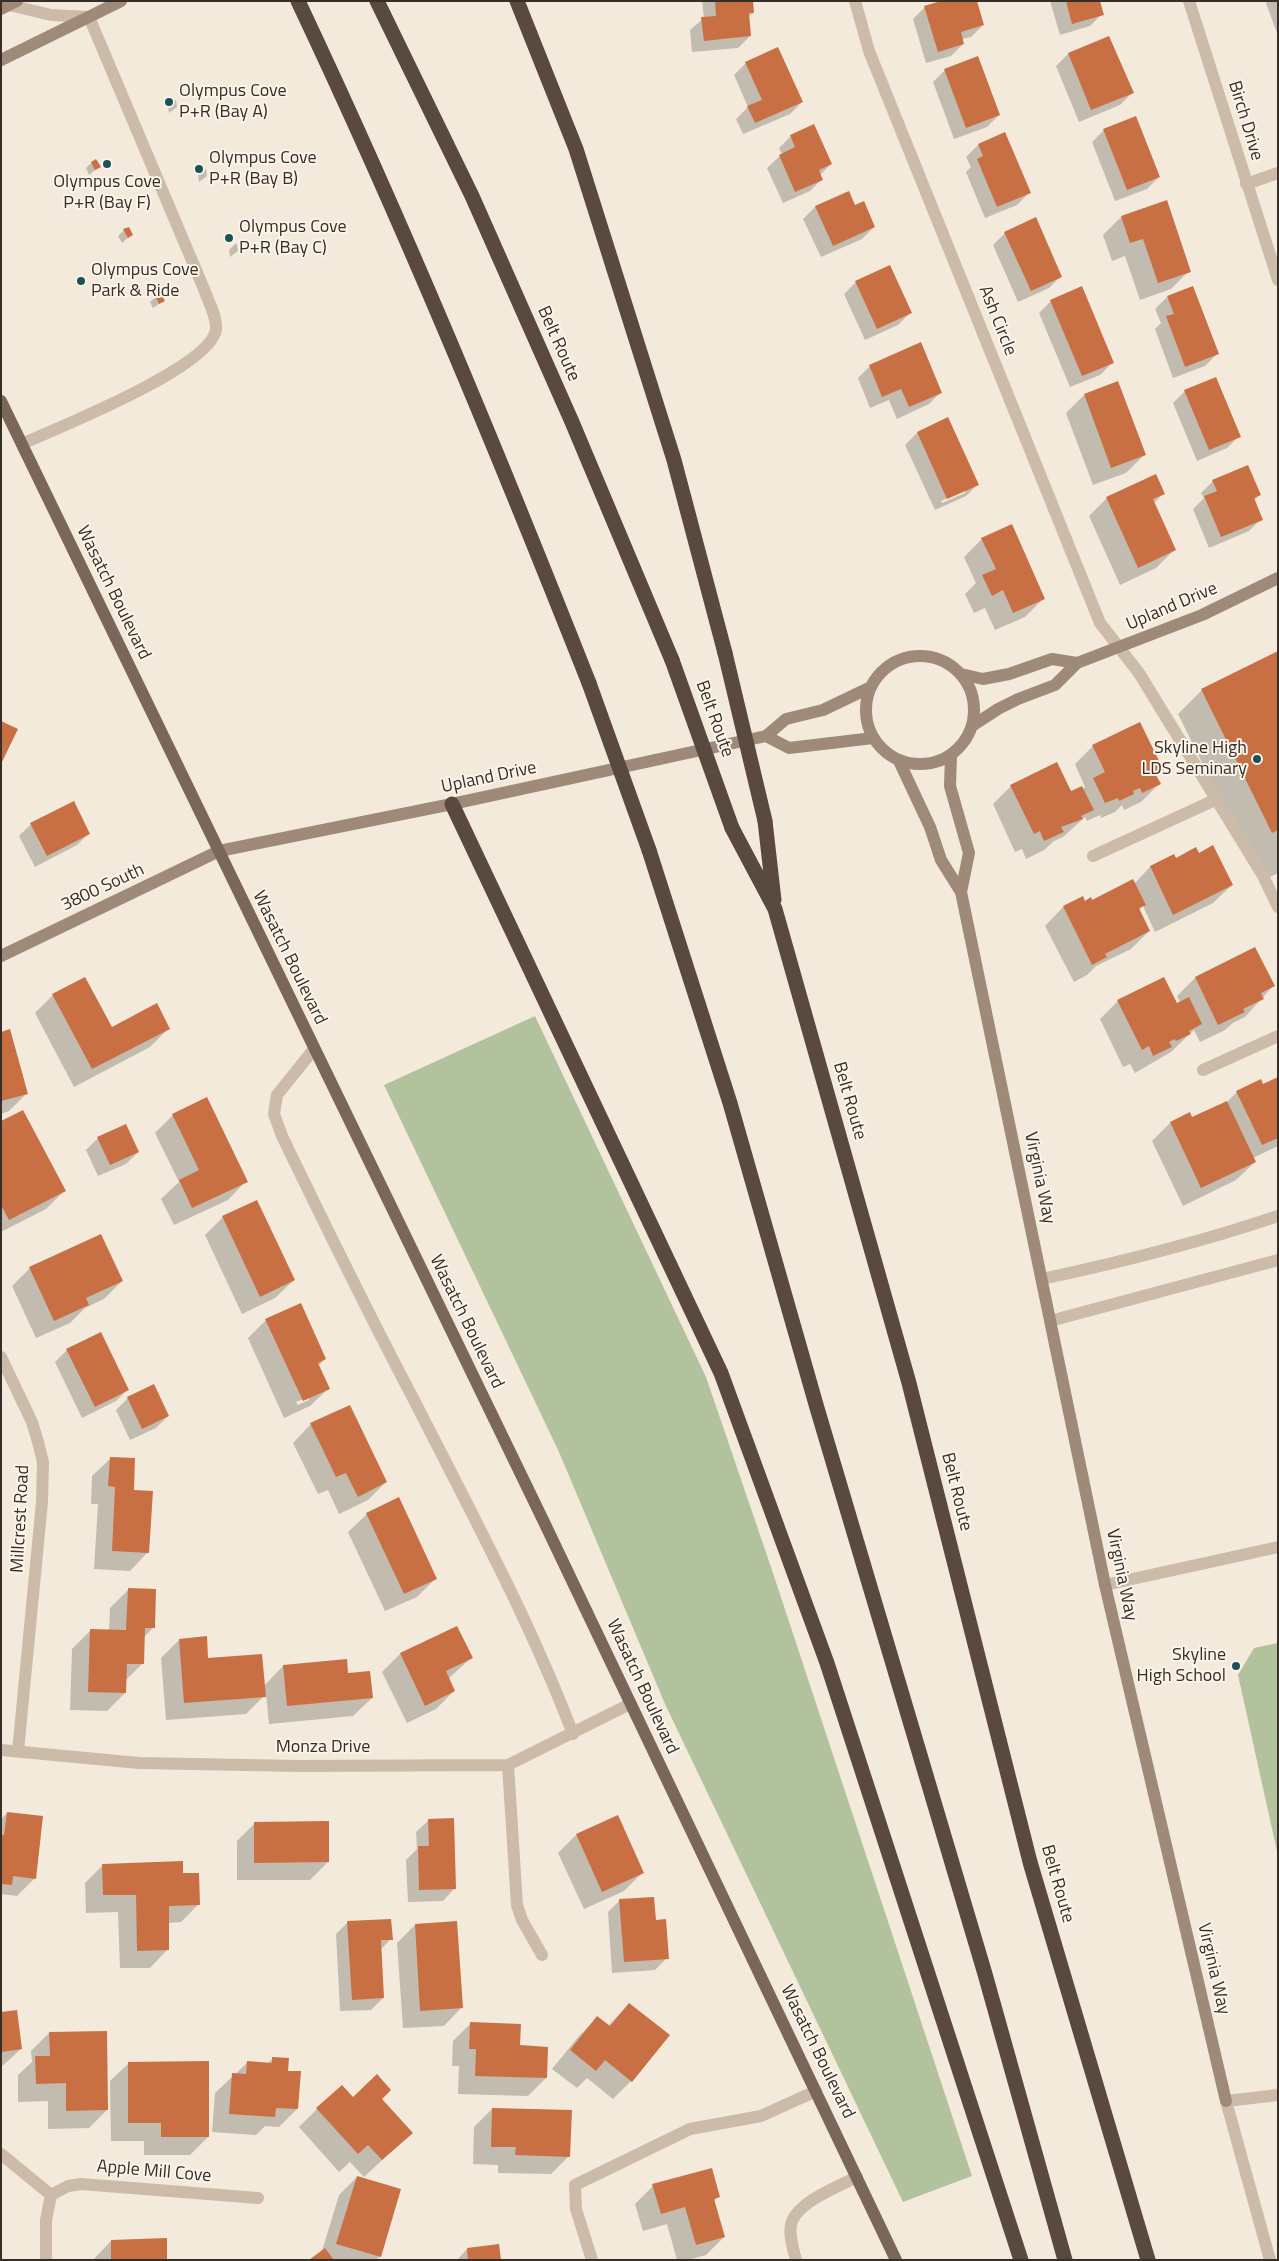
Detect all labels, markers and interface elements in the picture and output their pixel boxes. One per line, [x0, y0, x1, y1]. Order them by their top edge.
street label: Birch Drive [1223, 79, 1267, 163]
place label: Olympus Cove P+R (Bay A) [179, 81, 287, 124]
marker: Olympus Cove P+R (Bay A) [163, 96, 175, 108]
place label: Olympus Cove P+R (Bay B) [209, 148, 317, 190]
marker: Olympus Cove P+R (Bay F) [101, 158, 113, 170]
marker: Olympus Cove P+R (Bay B) [193, 163, 205, 175]
place label: Olympus Cove P+R (Bay F) [53, 172, 161, 214]
place label: Olympus Cove P+R (Bay C) [239, 217, 347, 260]
marker: Olympus Cove P+R (Bay C) [223, 232, 235, 244]
place label: Olympus Cove Park & Ride [91, 260, 199, 302]
marker: Olympus Cove Park & Ride [75, 275, 87, 287]
street label: Ash Circle [973, 283, 1021, 359]
street label: Belt Route [532, 303, 584, 385]
street label: Wasatch Boulevard [71, 523, 155, 663]
street label: Upland Drive [1123, 578, 1221, 636]
street label: Belt Route [690, 678, 738, 760]
place label: Skyline High LDS Seminary [1142, 738, 1247, 781]
marker: Skyline High LDS Seminary [1251, 753, 1263, 765]
street label: Upland Drive [439, 757, 539, 799]
street label: 3800 South [58, 859, 148, 917]
street label: Wasatch Boulevard [247, 888, 331, 1028]
street label: Belt Route [828, 1060, 870, 1142]
street label: Virginia Way [1019, 1130, 1059, 1226]
street label: Wasatch Boulevard [424, 1252, 508, 1392]
street label: Belt Route [936, 1451, 976, 1533]
street label: Millcrest Road [7, 1465, 35, 1573]
street label: Virginia Way [1101, 1527, 1141, 1623]
street label: Wasatch Boulevard [601, 1616, 683, 1758]
place label: Skyline High School [1137, 1645, 1226, 1688]
marker: Skyline High School [1230, 1660, 1242, 1672]
street label: Monza Drive [276, 1737, 370, 1759]
street label: Belt Route [1036, 1843, 1078, 1925]
street label: Virginia Way [1192, 1921, 1234, 2017]
street label: Wasatch Boulevard [775, 1982, 859, 2122]
street label: Apple Mill Cove [96, 2156, 212, 2188]

